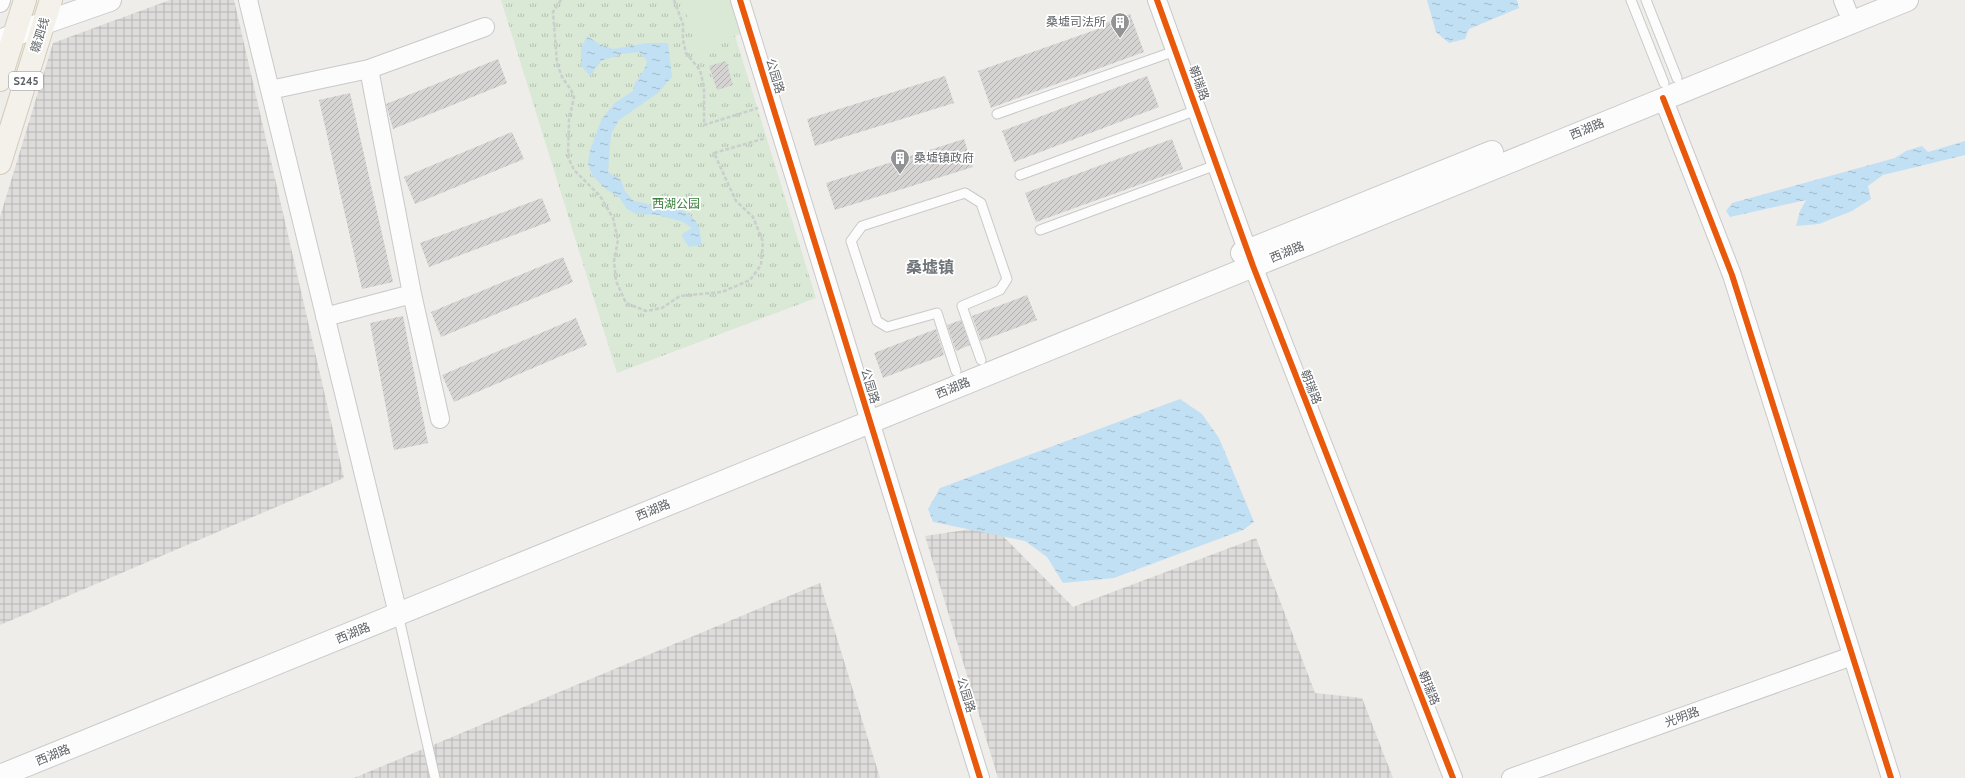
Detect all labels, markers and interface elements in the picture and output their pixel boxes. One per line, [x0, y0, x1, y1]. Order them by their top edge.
building icon: 桑墟司法所 [1109, 11, 1131, 39]
place label: 桑墟司法所 [1046, 14, 1106, 29]
street label: 赣泗线 [27, 15, 52, 54]
street label: 公园路 [763, 56, 788, 95]
street label: 朝瑞路 [1186, 63, 1213, 102]
road number: S245 [9, 72, 43, 90]
street label: 西湖路 [1567, 115, 1606, 142]
building icon: 桑墟镇政府 [889, 147, 911, 175]
place label: 桑墟镇政府 [914, 150, 974, 165]
park label: 西湖公园 [652, 196, 700, 211]
street label: 西湖路 [1267, 238, 1306, 265]
district label: 桑墟镇 [906, 258, 954, 277]
street label: 公园路 [858, 366, 883, 405]
street label: 朝瑞路 [1298, 367, 1325, 406]
street label: 西湖路 [933, 374, 972, 401]
street label: 西湖路 [633, 496, 672, 523]
street label: 西湖路 [333, 619, 372, 646]
street label: 朝瑞路 [1416, 668, 1443, 707]
street label: 公园路 [954, 675, 979, 714]
street label: 光明路 [1662, 703, 1701, 730]
street label: 西湖路 [33, 741, 72, 768]

